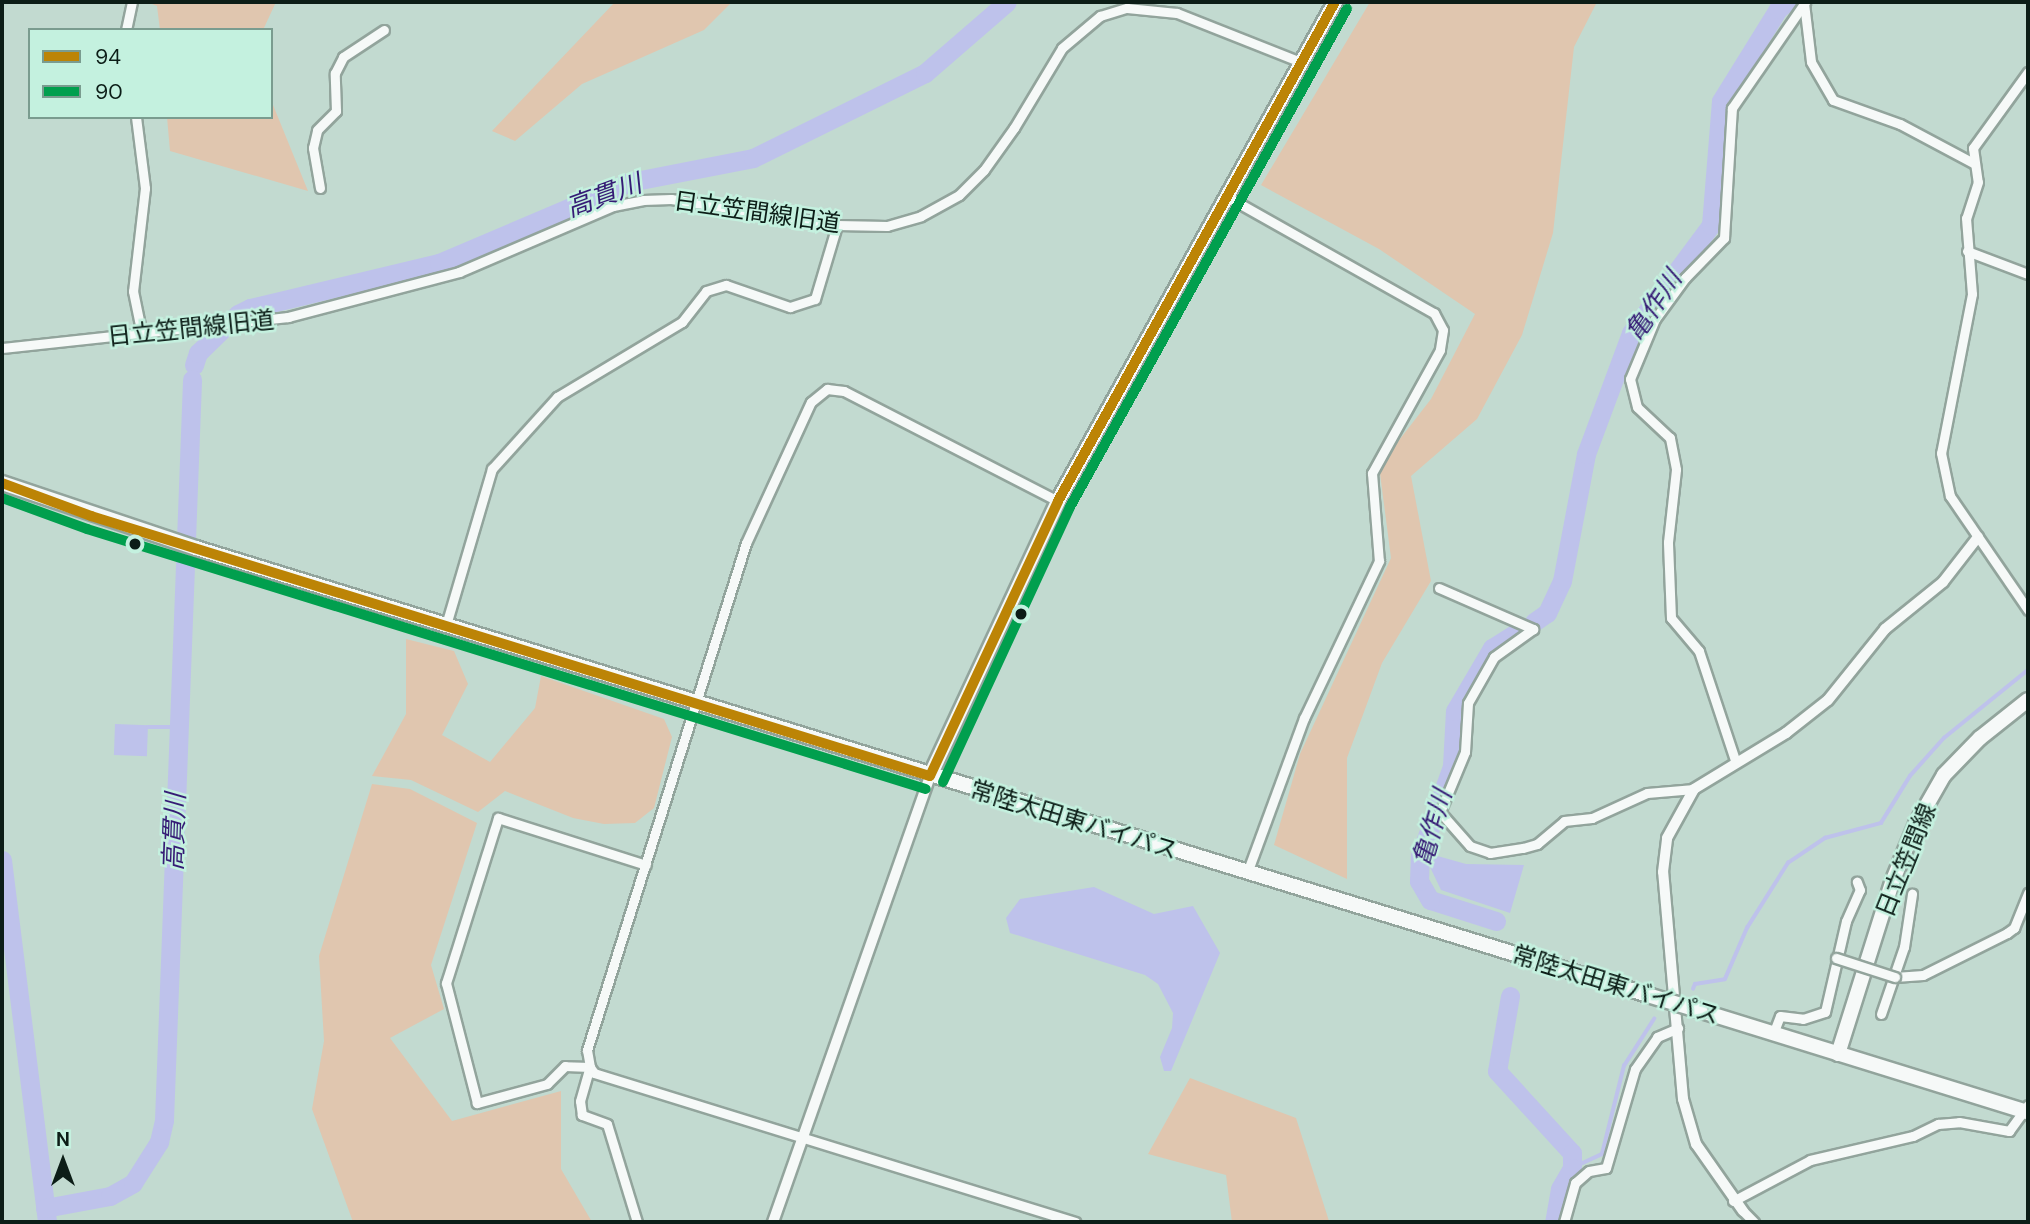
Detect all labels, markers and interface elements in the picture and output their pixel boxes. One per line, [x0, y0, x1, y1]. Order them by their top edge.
legend [28, 28, 273, 119]
text: 94 [95, 43, 121, 71]
text: 90 [95, 78, 123, 106]
water label: 高貫川 [562, 168, 646, 224]
street label: 日立笠間線旧道 [672, 186, 842, 238]
water label: 亀作川 [1619, 265, 1689, 347]
street label: 日立笠間線旧道 [106, 305, 276, 351]
unlabelled marker [128, 537, 142, 551]
unlabelled marker [1014, 607, 1028, 621]
street label: 常陸太田東バイパス [967, 775, 1181, 865]
water label: 亀作川 [1407, 786, 1459, 870]
water label: 高貫川 [158, 792, 192, 872]
street label: 日立笠間線 [1870, 799, 1942, 921]
street label: 常陸太田東バイパス [1509, 940, 1723, 1030]
north arrow [28, 1126, 98, 1196]
text: N [56, 1127, 70, 1152]

